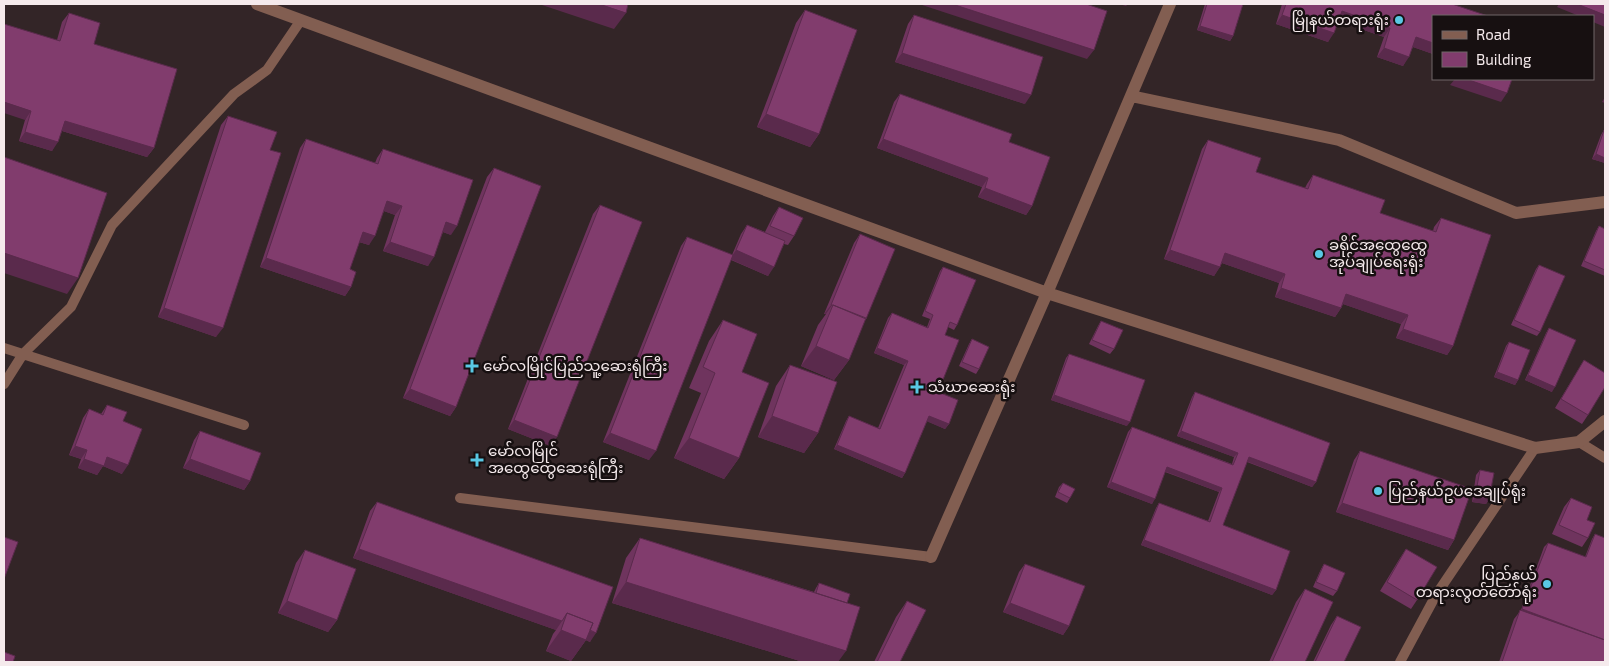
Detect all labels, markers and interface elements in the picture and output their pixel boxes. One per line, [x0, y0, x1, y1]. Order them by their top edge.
place label: မြိုနယ်တရားရုံး [1291, 10, 1389, 32]
marker: မြိုနယ်တရားရုံး [1393, 14, 1405, 26]
legend [1432, 15, 1594, 80]
text: Road [1476, 25, 1511, 43]
text: Building [1476, 50, 1532, 68]
place label: ခရိုင်အထွေထွေ အုပ်ချုပ်ရေးရုံး [1329, 235, 1428, 274]
marker: ခရိုင်အထွေထွေ အုပ်ချုပ်ရေးရုံး [1313, 248, 1325, 260]
place label: မော်လမြိုင်ပြည်သူ့ဆေးရုံကြီး [483, 356, 668, 378]
marker: မော်လမြိုင်ပြည်သူ့ဆေးရုံကြီး [465, 359, 479, 373]
place label: သံဃာဆေးရုံး [928, 377, 1015, 399]
marker: သံဃာဆေးရုံး [910, 380, 924, 394]
place label: မော်လမြိုင် အထွေထွေဆေးရုံကြီး [488, 441, 623, 480]
marker: မော်လမြိုင် အထွေထွေဆေးရုံကြီး [470, 453, 484, 467]
place label: ပြည်နယ်ဥပဒေချုပ်ရုံး [1388, 481, 1526, 503]
marker: ပြည်နယ်ဥပဒေချုပ်ရုံး [1372, 485, 1384, 497]
place label: ပြည်နယ် တရားလွတ်တော်ရုံး [1416, 565, 1537, 604]
marker: ပြည်နယ် တရားလွတ်တော်ရုံး [1541, 578, 1553, 590]

